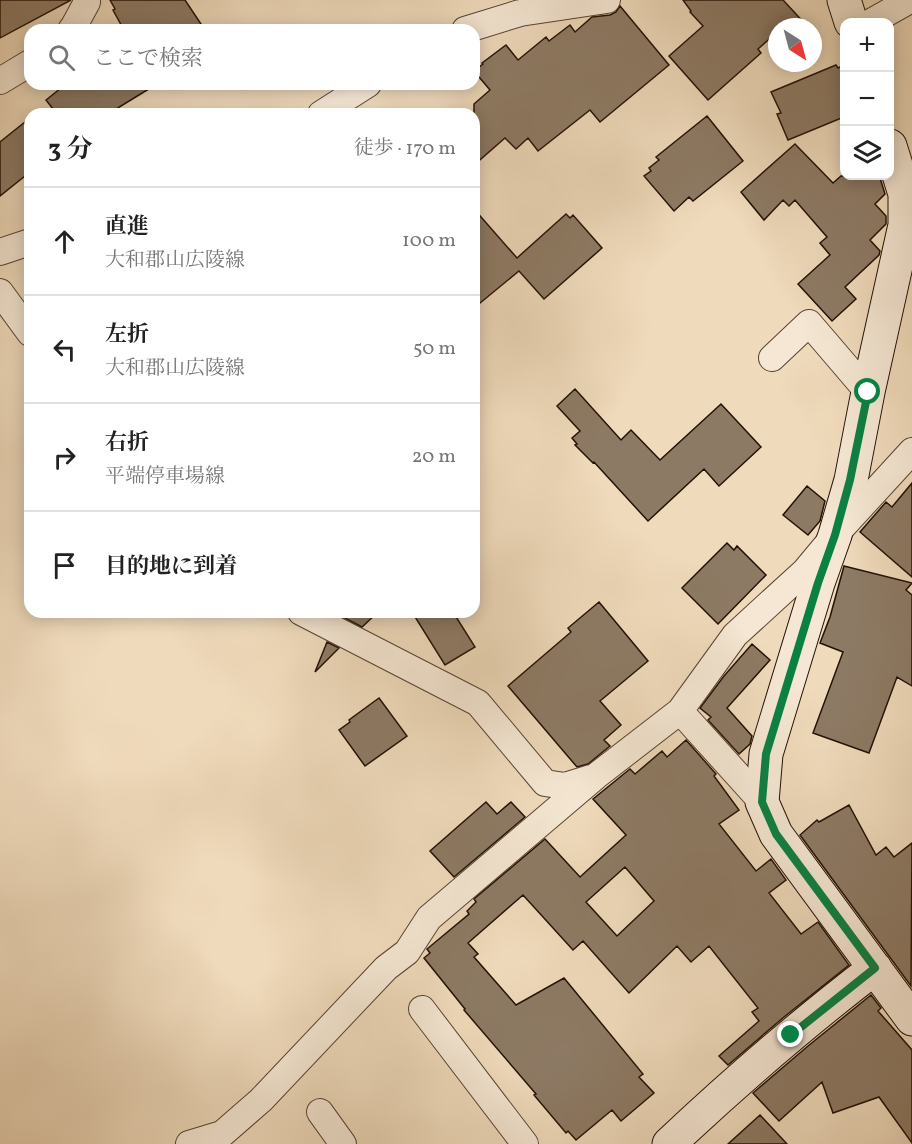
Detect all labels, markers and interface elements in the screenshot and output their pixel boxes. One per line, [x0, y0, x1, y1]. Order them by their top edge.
north arrow [768, 18, 822, 72]
map controls [840, 18, 894, 180]
button: + [840, 18, 894, 72]
search box [24, 24, 480, 90]
icon: search [45, 41, 78, 74]
text: ここで検索 [93, 44, 203, 75]
button: − [840, 72, 894, 126]
button: layers [840, 126, 894, 180]
text: 3 分 [48, 132, 92, 168]
text: 徒歩 · 170 m [354, 135, 456, 163]
text: 直進 [105, 212, 149, 243]
icon: ahead [48, 225, 81, 258]
text: 100 m [402, 227, 456, 255]
text: 大和郡山広陵線 [105, 247, 245, 275]
text: 左折 [105, 320, 149, 351]
icon: left [48, 333, 81, 366]
text: 50 m [413, 335, 456, 363]
text: 大和郡山広陵線 [105, 355, 245, 383]
route start [854, 378, 880, 404]
text: 右折 [105, 428, 149, 459]
icon: right [48, 441, 81, 474]
text: 20 m [412, 443, 456, 471]
text: 平端停車場線 [105, 463, 225, 491]
icon: arrive [48, 549, 81, 582]
text: 目的地に到着 [105, 552, 237, 583]
route end [777, 1021, 803, 1047]

